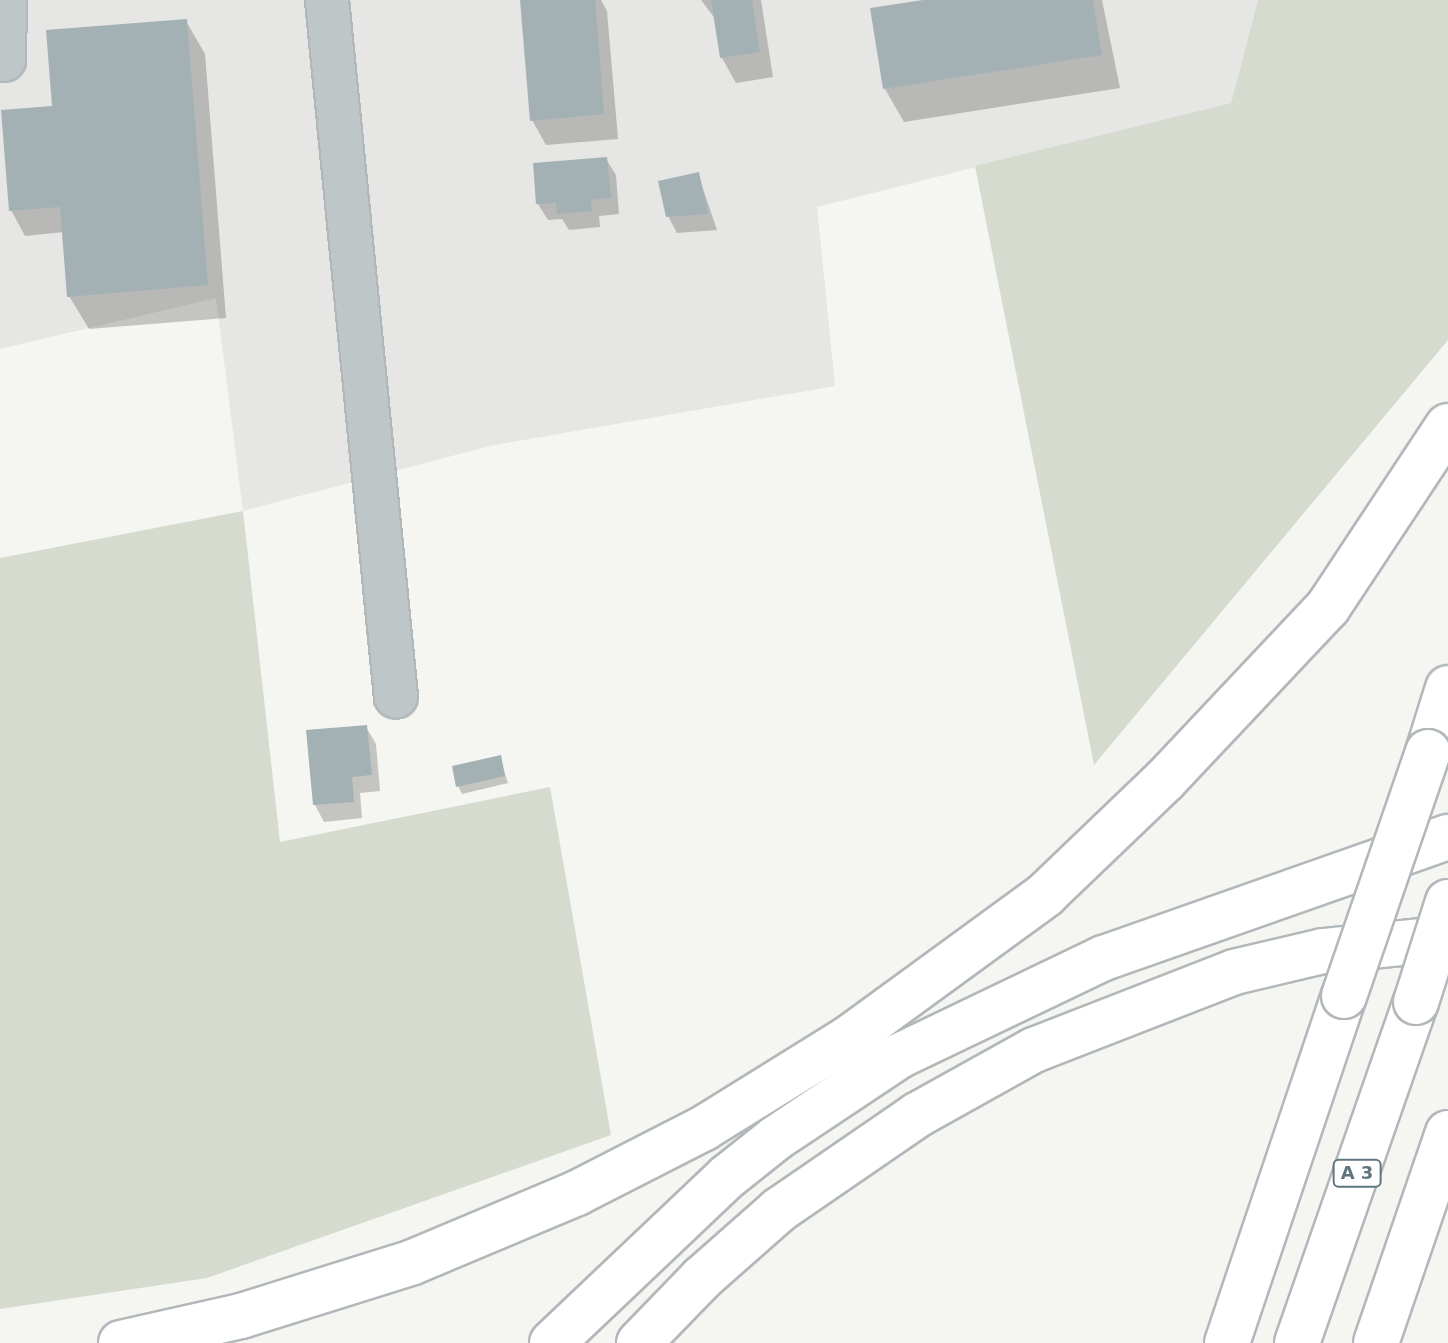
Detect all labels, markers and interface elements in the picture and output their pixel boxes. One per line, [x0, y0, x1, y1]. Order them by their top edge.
road number: A 3 [1331, 1159, 1383, 1187]

